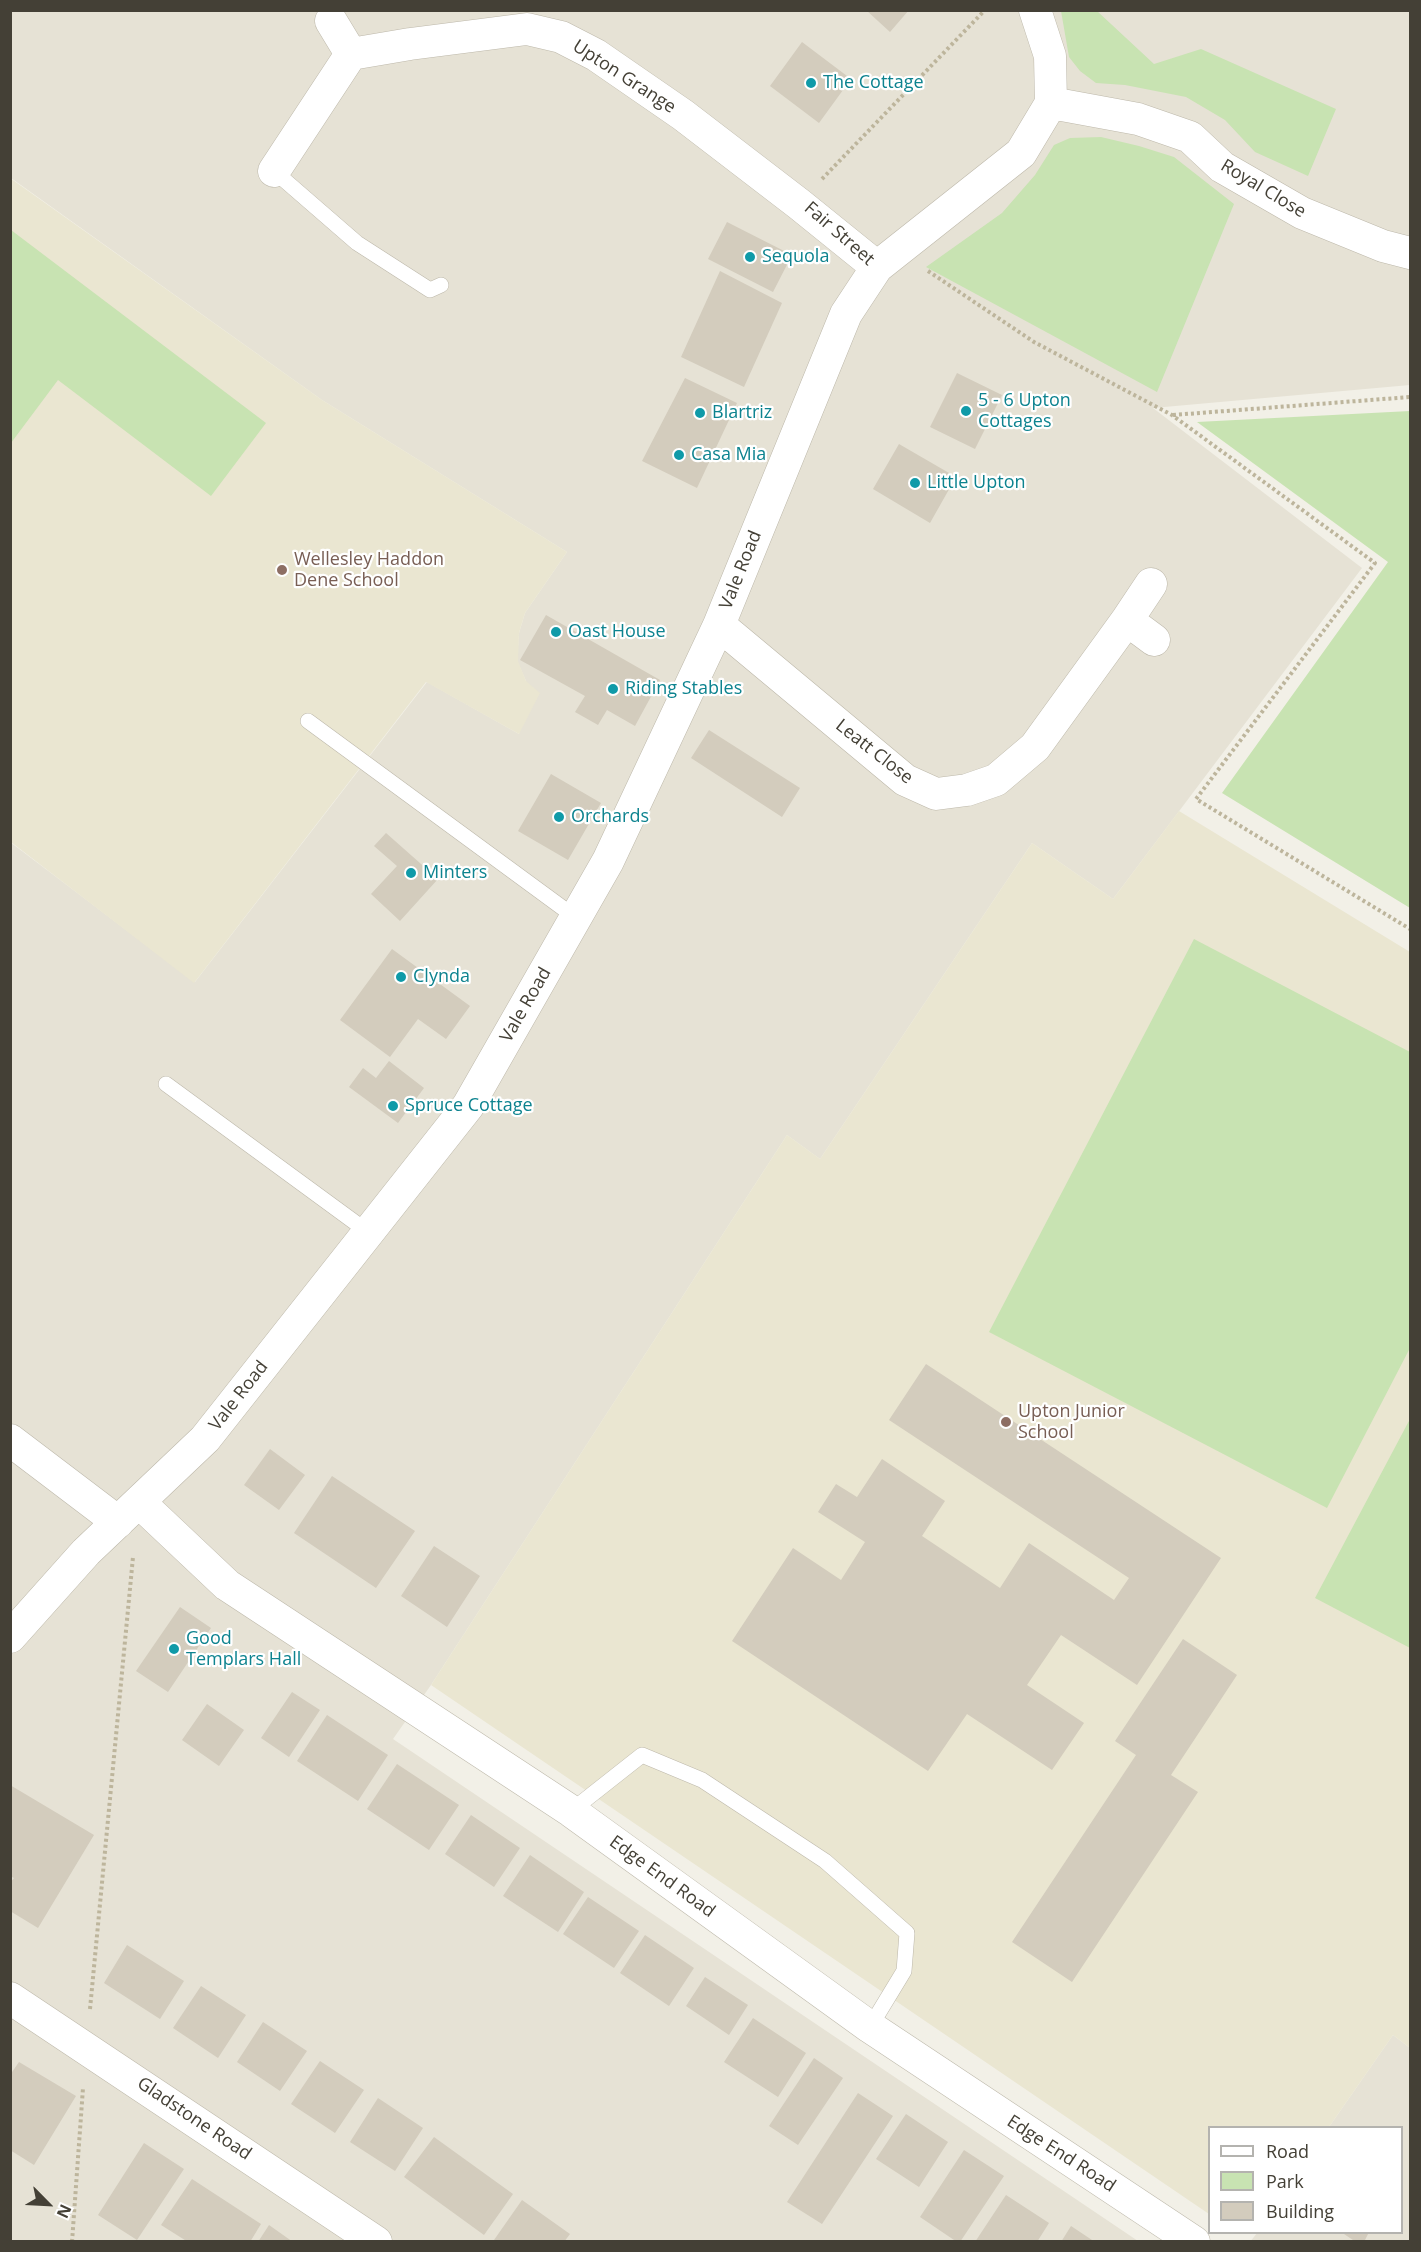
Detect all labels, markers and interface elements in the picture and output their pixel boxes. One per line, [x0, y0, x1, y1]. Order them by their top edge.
street label: Upton Grange [568, 36, 680, 118]
place label: The Cottage [823, 72, 924, 94]
marker: The Cottage [804, 76, 818, 90]
street label: Royal Close [1216, 155, 1310, 223]
street label: Fair Street [799, 198, 879, 270]
place label: Sequola [762, 246, 829, 268]
marker: Sequola [743, 250, 757, 264]
place label: 5 - 6 Upton Cottages [978, 390, 1071, 432]
place label: Blartriz [712, 402, 772, 424]
marker: 5 - 6 Upton Cottages [959, 404, 973, 418]
marker: Blartriz [693, 406, 707, 420]
place label: Casa Mia [691, 444, 766, 466]
marker: Casa Mia [672, 448, 686, 462]
place label: Little Upton [927, 472, 1026, 494]
marker: Little Upton [908, 476, 922, 490]
street label: Vale Road [715, 527, 767, 613]
place label: Wellesley Haddon Dene School [294, 549, 444, 592]
marker: Wellesley Haddon Dene School [275, 563, 289, 577]
place label: Oast House [568, 621, 665, 643]
marker: Oast House [549, 625, 563, 639]
place label: Riding Stables [625, 678, 742, 700]
marker: Riding Stables [606, 682, 620, 696]
street label: Leatt Close [831, 715, 917, 789]
place label: Orchards [571, 806, 649, 828]
marker: Orchards [552, 810, 566, 824]
place label: Minters [423, 862, 487, 884]
marker: Minters [404, 866, 418, 880]
street label: Vale Road [496, 964, 556, 1046]
place label: Clynda [413, 966, 470, 988]
marker: Clynda [394, 970, 408, 984]
place label: Spruce Cottage [405, 1095, 533, 1117]
marker: Spruce Cottage [386, 1099, 400, 1113]
street label: Vale Road [205, 1357, 273, 1435]
place label: Upton Junior School [1018, 1401, 1125, 1444]
marker: Upton Junior School [999, 1415, 1013, 1429]
place label: Good Templars Hall [186, 1628, 301, 1670]
marker: Good Templars Hall [167, 1642, 181, 1656]
street label: Edge End Road [605, 1831, 719, 1923]
street label: Gladstone Road [133, 2073, 255, 2165]
street label: Edge End Road [1003, 2111, 1119, 2197]
legend [1208, 2126, 1403, 2234]
text: Road [1266, 2139, 1309, 2163]
text: Park [1266, 2169, 1304, 2193]
north arrow [18, 2174, 78, 2234]
text: Building [1266, 2199, 1334, 2223]
text: N [52, 2201, 77, 2222]

